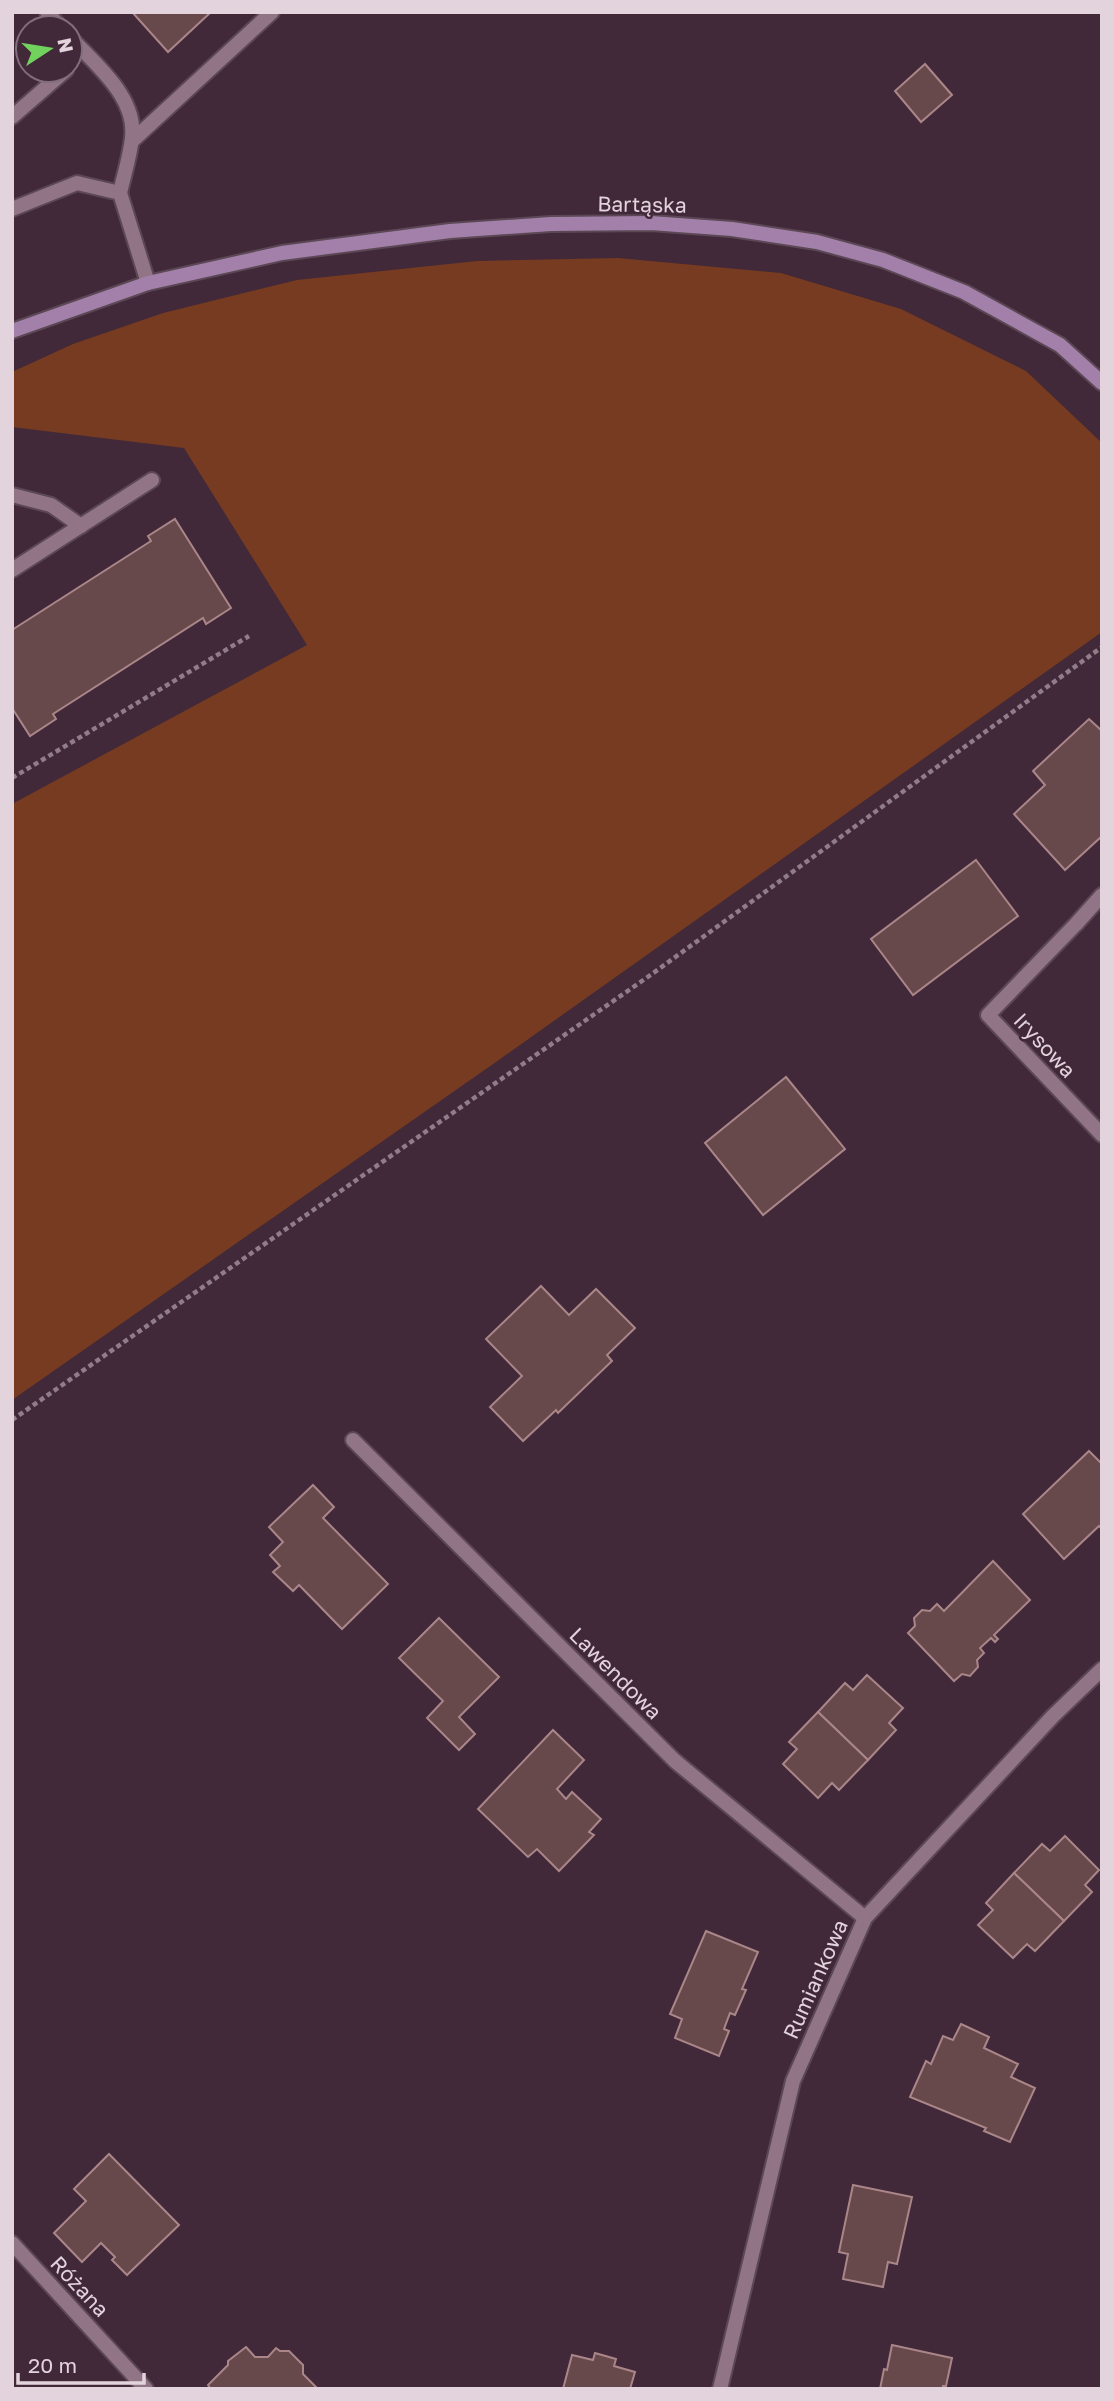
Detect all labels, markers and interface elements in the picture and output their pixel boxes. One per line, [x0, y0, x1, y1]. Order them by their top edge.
north arrow [14, 14, 84, 84]
text: N [53, 36, 79, 55]
street label: Bartąska [597, 190, 687, 218]
street label: Irysowa [1009, 1007, 1081, 1083]
street label: Lawendowa [565, 1622, 667, 1724]
street label: Rumiankowa [777, 1915, 853, 2043]
street label: Różana [45, 2250, 115, 2322]
scale bar [18, 2342, 144, 2386]
text: 20 m [28, 2352, 77, 2378]

